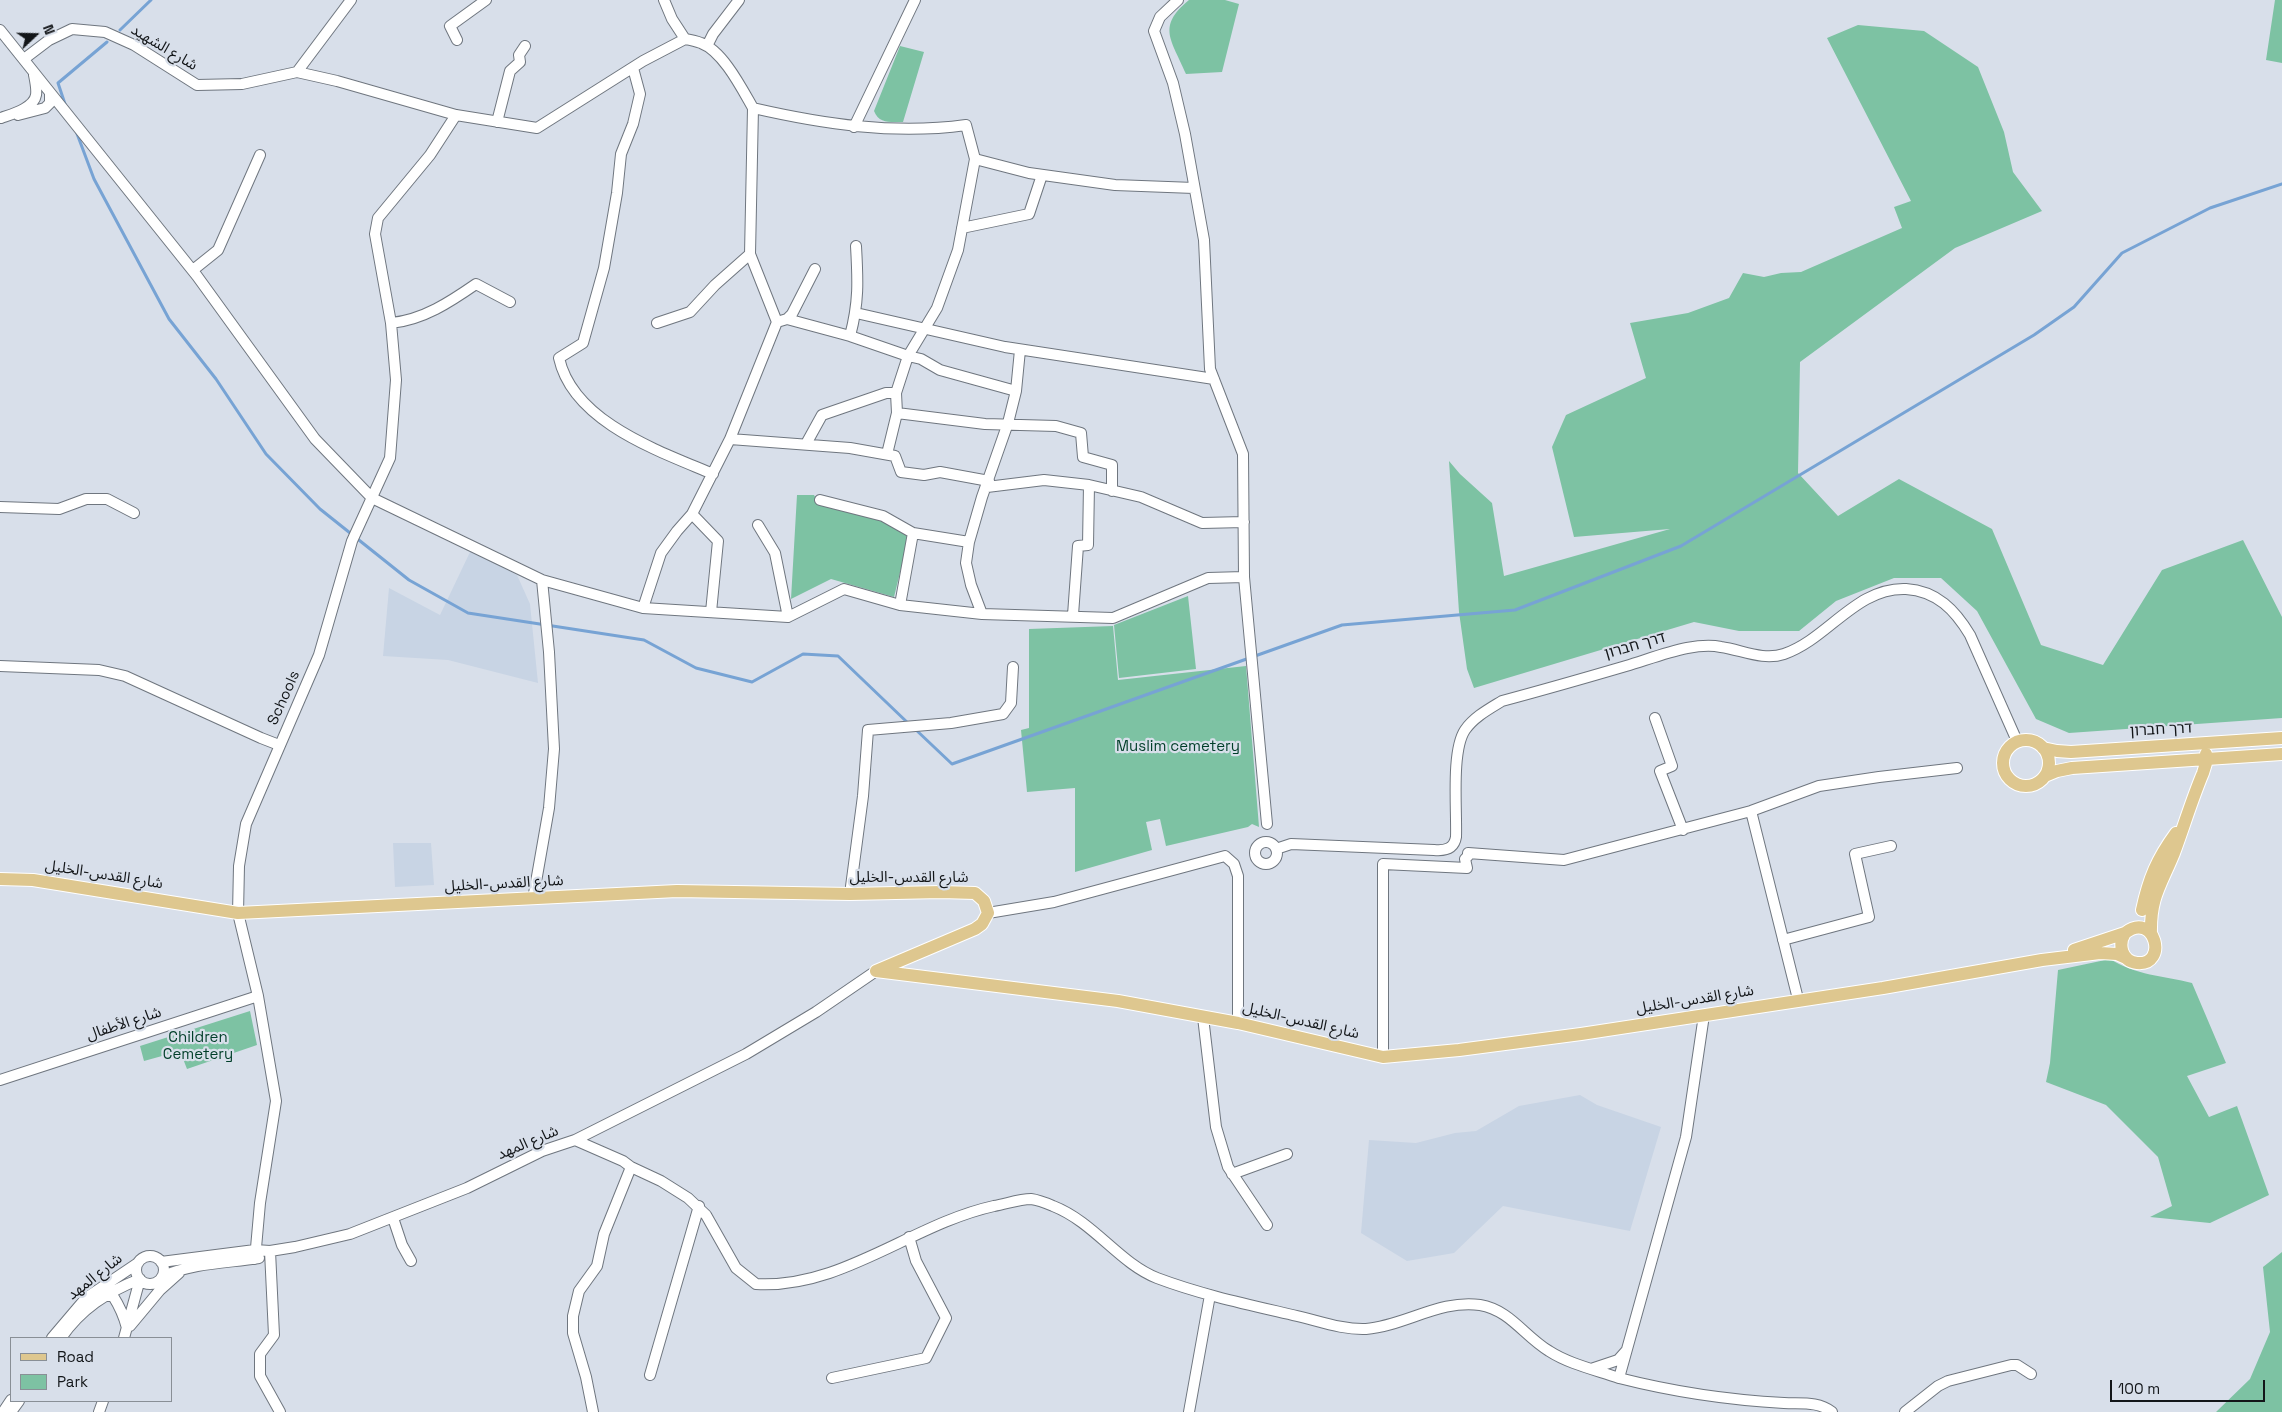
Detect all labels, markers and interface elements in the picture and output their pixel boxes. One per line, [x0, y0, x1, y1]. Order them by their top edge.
north arrow [10, 10, 60, 60]
street label: شارع الشهيد [127, 21, 201, 75]
text: N [39, 22, 59, 37]
street label: דרך חברון [1602, 629, 1668, 663]
street label: Schools [264, 668, 304, 728]
street label: דרך חברון [2129, 719, 2193, 741]
park label: Muslim cemetery [1116, 738, 1240, 756]
street label: شارع القدس-الخليل [44, 857, 164, 893]
street label: شارع القدس-الخليل [850, 869, 968, 887]
street label: شارع القدس-الخليل [444, 872, 564, 896]
street label: شارع القدس-الخليل [1635, 982, 1755, 1018]
street label: شارع القدس-الخليل [1241, 999, 1361, 1043]
street label: شارع الأطفال [84, 1003, 164, 1045]
park label: Children Cemetery [163, 1029, 233, 1064]
street label: شارع المهد [495, 1122, 561, 1164]
street label: شارع المهد [64, 1250, 126, 1304]
legend [10, 1337, 172, 1402]
text: Road [57, 1347, 94, 1366]
scale bar [2112, 1370, 2267, 1402]
text: Park [57, 1372, 88, 1391]
text: 100 m [2118, 1379, 2160, 1398]

